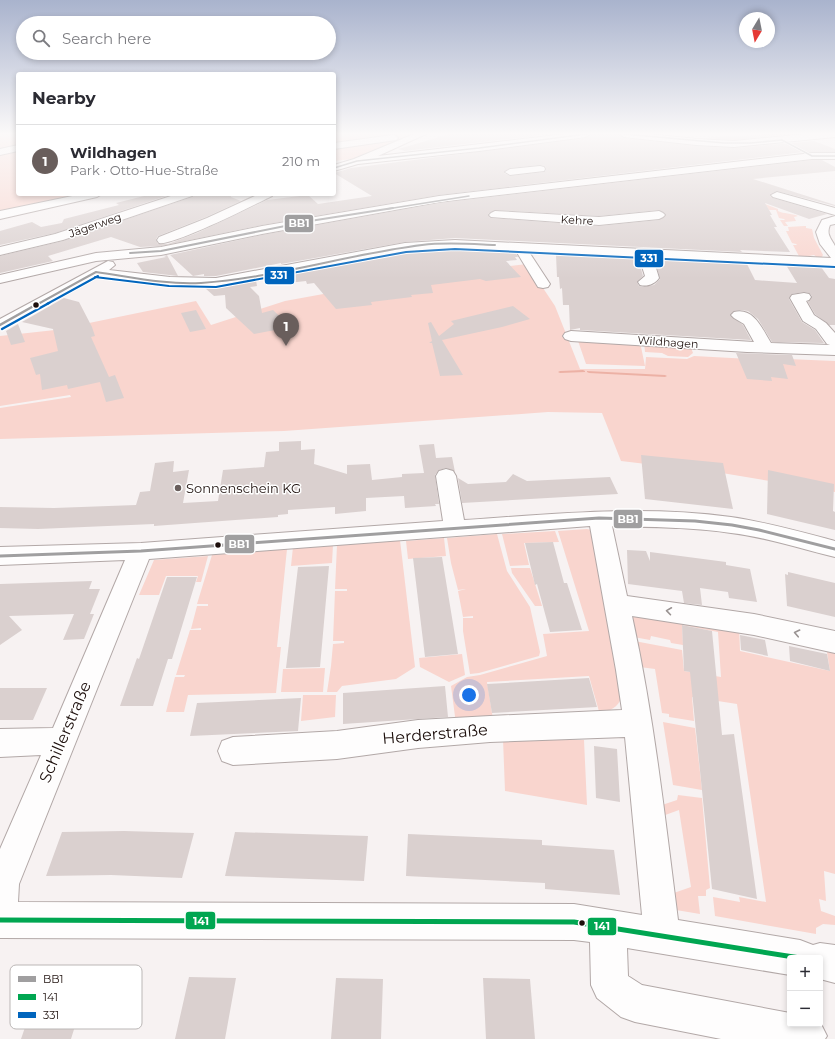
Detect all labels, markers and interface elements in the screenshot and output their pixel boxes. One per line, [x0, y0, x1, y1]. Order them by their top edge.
north arrow [739, 12, 775, 48]
search box [16, 16, 336, 60]
icon: search [30, 27, 52, 49]
text: Search here [62, 29, 151, 48]
text: Nearby [32, 88, 96, 108]
text: Wildhagen [70, 143, 157, 162]
text: 1 [42, 153, 48, 169]
text: 210 m [282, 153, 320, 169]
text: Park · Otto-Hue-Straße [70, 162, 218, 178]
street label: Jägerweg [66, 210, 123, 241]
street label: Kehre [560, 212, 594, 228]
line badge: BB1 [284, 214, 314, 233]
text: BB1 [288, 216, 310, 230]
line badge: 331 [634, 249, 664, 268]
text: 331 [639, 251, 658, 265]
line badge: 331 [264, 266, 295, 285]
text: 331 [269, 268, 288, 282]
unlabelled marker [31, 300, 41, 310]
pin: 1 [273, 313, 299, 346]
street label: Wildhagen [637, 333, 699, 351]
place label: Sonnenschein KG [186, 480, 301, 496]
marker: Sonnenschein KG [173, 483, 183, 493]
line badge: BB1 [613, 509, 643, 529]
text: BB1 [617, 512, 639, 526]
line badge: BB1 [224, 534, 255, 554]
text: BB1 [228, 537, 250, 551]
unlabelled marker [213, 540, 223, 550]
one-way arrow [666, 607, 672, 616]
one-way arrow [794, 629, 800, 637]
street label: Schillerstraße [35, 678, 95, 786]
your location [459, 685, 479, 705]
street label: Herderstraße [382, 720, 488, 748]
line badge: 141 [185, 911, 216, 930]
text: 141 [193, 914, 209, 928]
line badge: 141 [587, 917, 617, 936]
unlabelled marker [577, 918, 587, 928]
text: 141 [594, 919, 610, 933]
map controls [787, 955, 823, 1027]
button: + [787, 955, 823, 991]
legend [10, 965, 142, 1029]
text: BB1 [43, 972, 64, 986]
text: 141 [43, 990, 58, 1004]
button: − [787, 991, 823, 1027]
text: 331 [43, 1008, 59, 1022]

